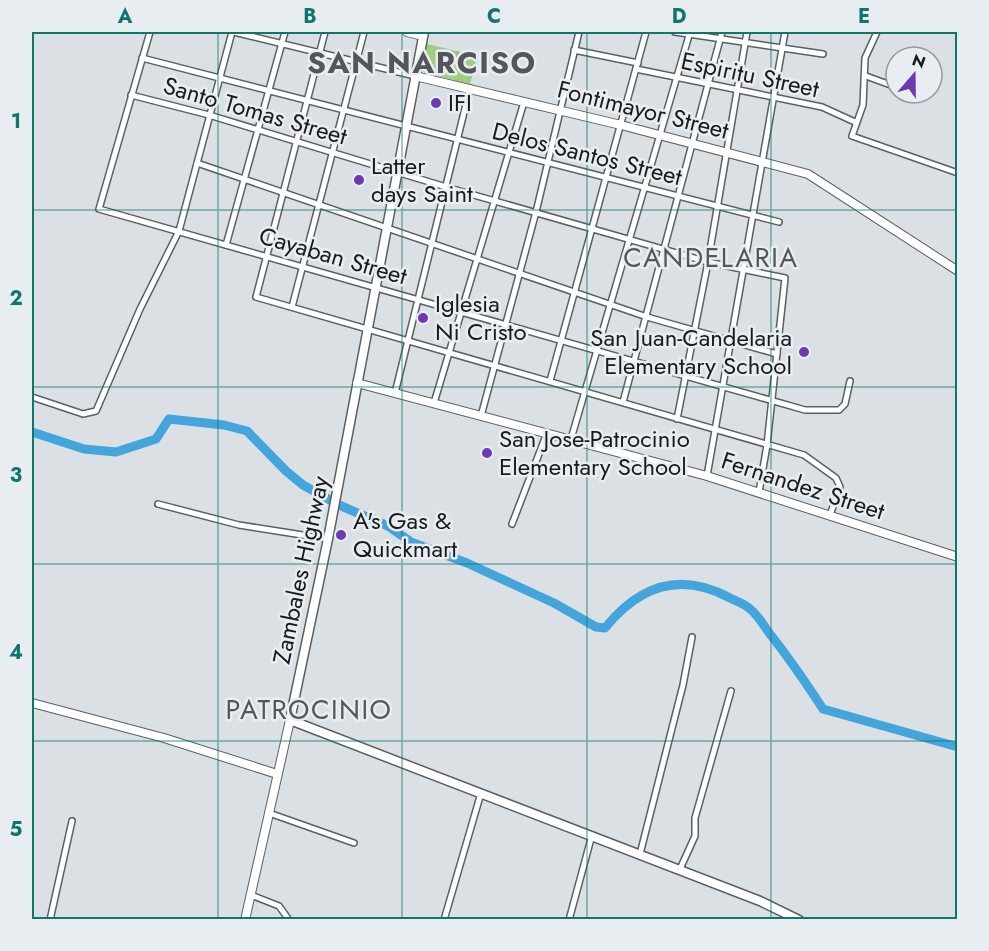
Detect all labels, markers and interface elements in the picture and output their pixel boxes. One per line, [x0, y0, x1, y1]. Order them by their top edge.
text: A [117, 2, 133, 31]
text: B [303, 2, 317, 31]
text: C [487, 2, 501, 31]
text: D [672, 2, 686, 31]
text: E [858, 2, 870, 31]
district label: SAN NARCISO [307, 41, 537, 84]
street label: Espiritu Street [678, 43, 822, 106]
north arrow [884, 45, 944, 105]
text: N [909, 48, 929, 74]
street label: Santo Tomas Street [159, 68, 351, 154]
street label: Fontimayor Street [554, 71, 733, 148]
place label: IFI [448, 85, 472, 120]
marker: IFI [429, 96, 443, 110]
text: 1 [11, 107, 21, 136]
street label: Delos Santos Street [489, 113, 686, 194]
place label: Latter days Saint [371, 148, 473, 211]
marker: Latter days Saint [352, 173, 366, 187]
street label: Cayaban Street [255, 218, 411, 293]
district label: CANDELARIA [623, 238, 799, 277]
text: 2 [9, 284, 23, 313]
place label: Iglesia Ni Cristo [435, 286, 527, 349]
marker: Iglesia Ni Cristo [416, 311, 430, 325]
place label: San Juan-Candelaria Elementary School [590, 320, 792, 383]
marker: San Juan-Candelaria Elementary School [797, 345, 811, 359]
place label: San Jose-Patrocinio Elementary School [499, 421, 690, 484]
street label: Fernandez Street [717, 443, 890, 528]
marker: San Jose-Patrocinio Elementary School [480, 446, 494, 460]
text: 3 [10, 461, 22, 490]
street label: Zambales Highway [264, 472, 338, 667]
place label: A's Gas & Quickmart [353, 503, 457, 566]
marker: A's Gas & Quickmart [334, 528, 348, 542]
text: 4 [9, 638, 23, 667]
district label: PATROCINIO [226, 690, 392, 729]
text: 5 [10, 815, 23, 844]

